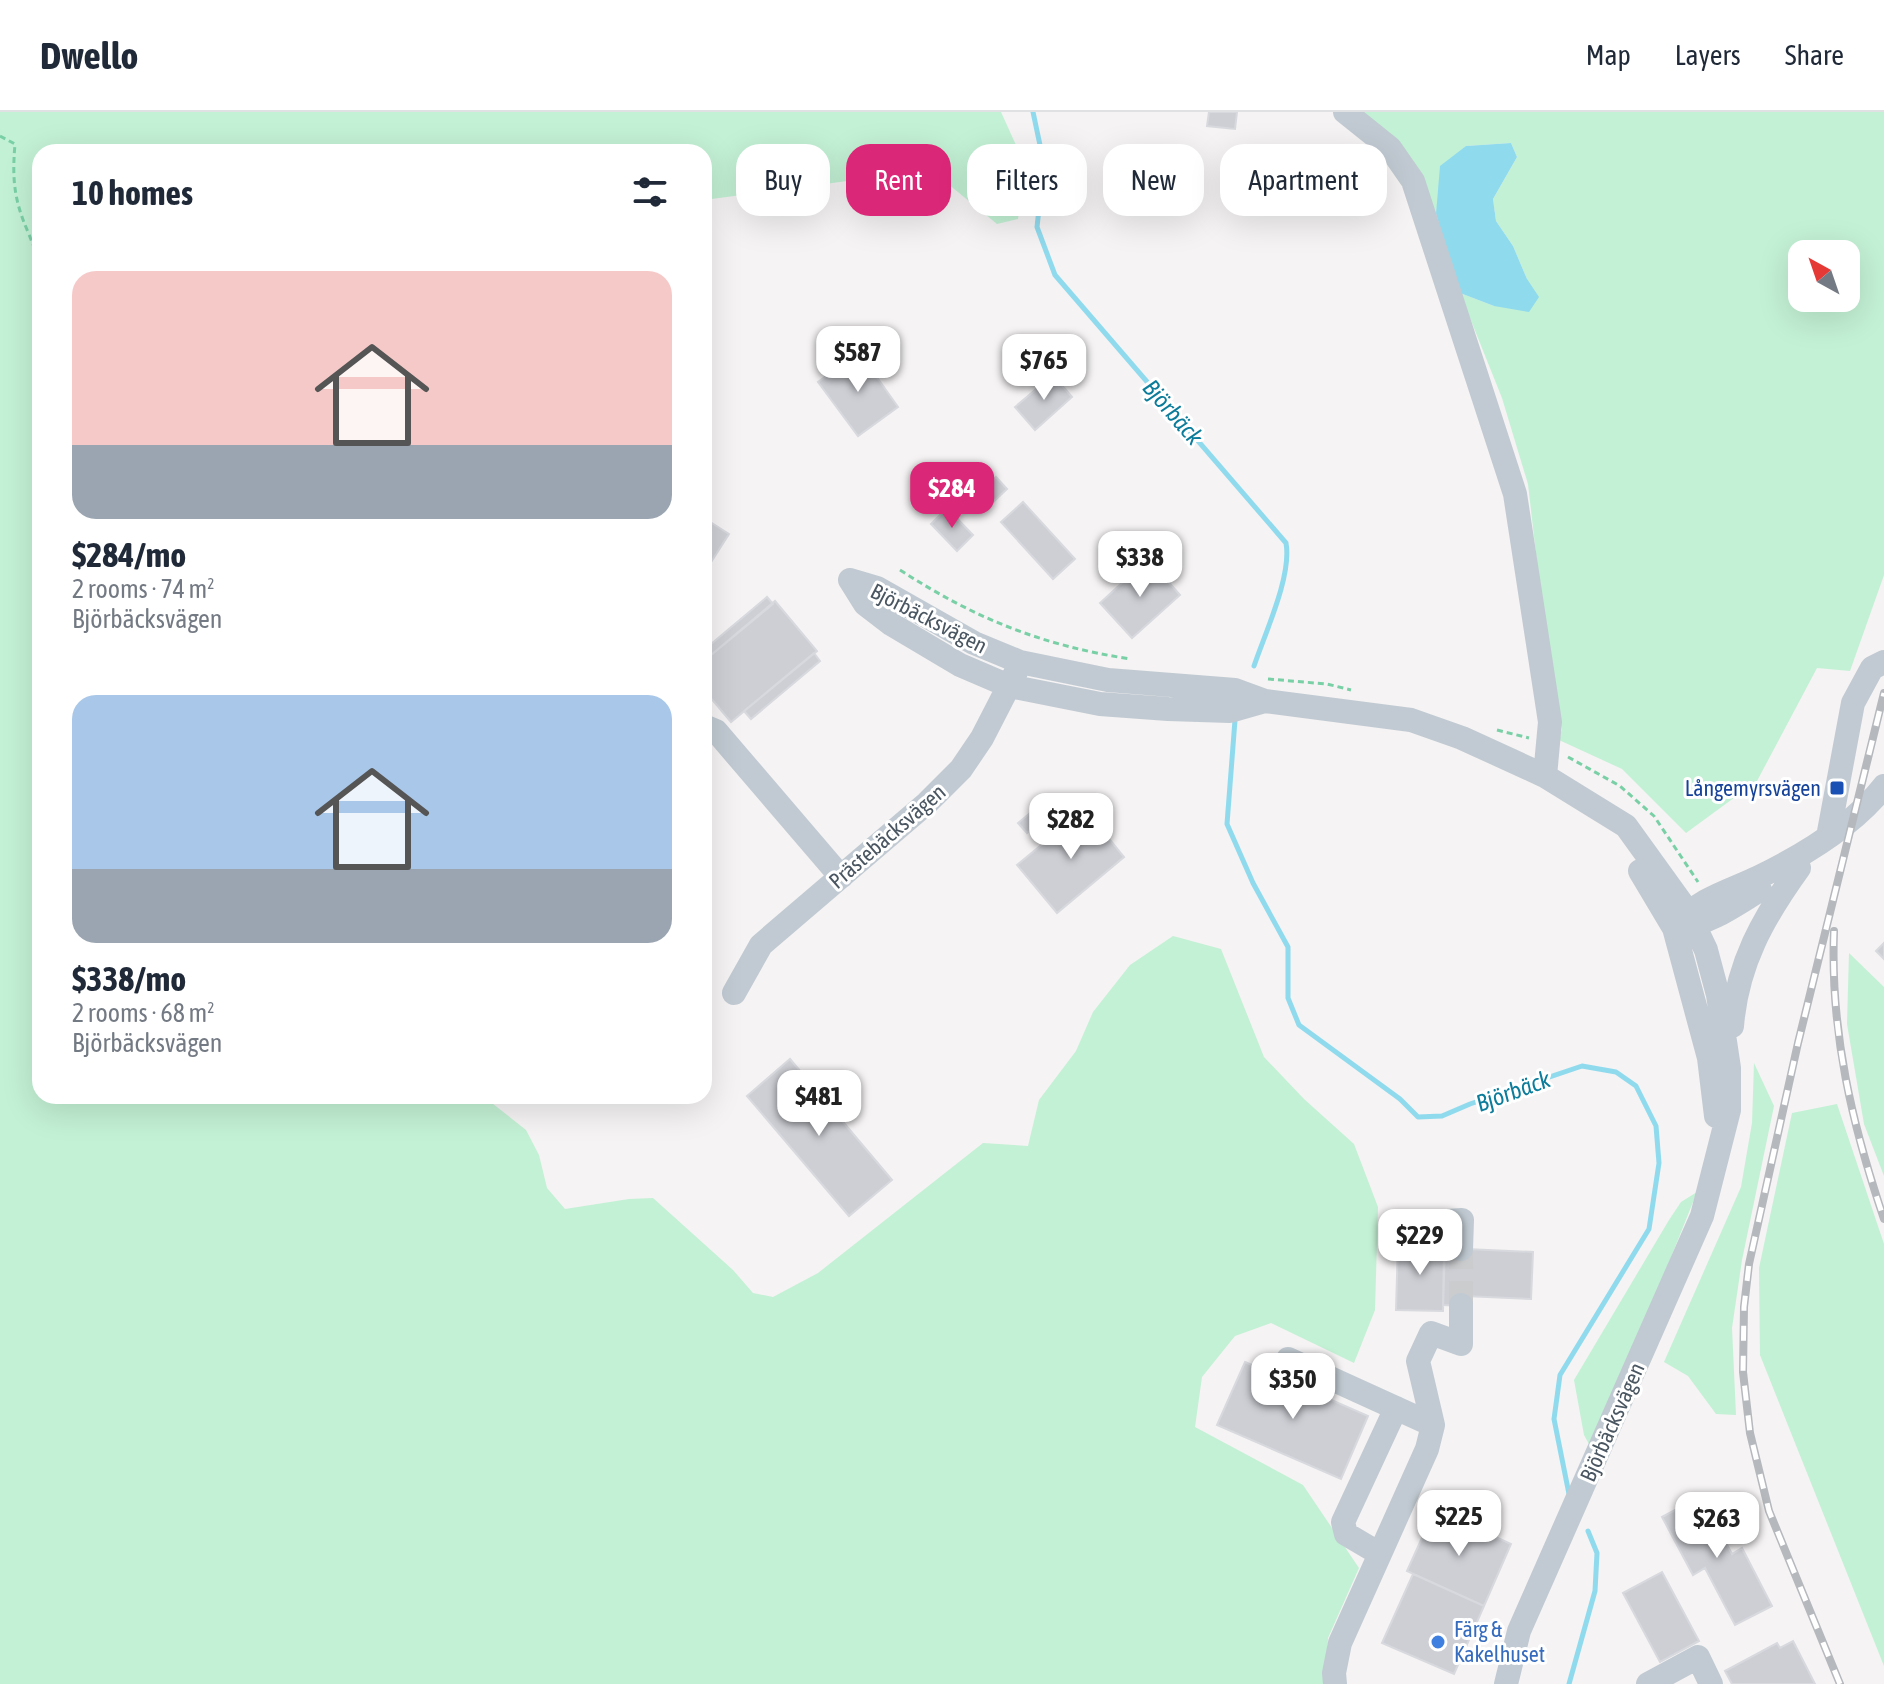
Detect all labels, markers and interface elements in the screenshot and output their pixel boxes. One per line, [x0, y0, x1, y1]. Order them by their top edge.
text: Dwello [40, 34, 138, 77]
text: Map [1586, 39, 1631, 71]
text: Layers [1675, 39, 1741, 71]
text: Share [1785, 39, 1844, 71]
chip: Buy [736, 144, 830, 216]
chip: Rent [846, 144, 951, 216]
chip: Filters [967, 144, 1087, 216]
chip: New [1103, 144, 1204, 216]
chip: Apartment [1220, 144, 1387, 216]
icon: filters [628, 170, 672, 214]
text: 10 homes [72, 173, 193, 212]
north arrow [1788, 240, 1860, 312]
map controls [1788, 240, 1860, 312]
icon: home [300, 323, 444, 467]
pin: $587 [811, 326, 905, 394]
pin: $765 [997, 334, 1091, 402]
text: $587 [834, 337, 882, 367]
text: $765 [1020, 345, 1068, 375]
water label: Björbäck [1137, 374, 1209, 450]
pin: $284 [905, 462, 999, 530]
text: $284 [928, 473, 976, 503]
pin: $338 [1093, 531, 1187, 599]
text: $284/mo [72, 535, 186, 574]
text: $338 [1116, 542, 1164, 572]
text: 2 rooms · 74 m² [72, 574, 214, 604]
street label: Björbäcksvägen [866, 578, 992, 658]
text: Björbäcksvägen [72, 604, 222, 634]
icon: home [300, 747, 444, 891]
place label: Långemyrsvägen [1685, 775, 1821, 801]
street label: Prästebäcksvägen [823, 778, 951, 894]
marker: Långemyrsvägen [1828, 779, 1846, 797]
pin: $282 [1024, 793, 1118, 861]
text: $282 [1047, 804, 1095, 834]
text: $338/mo [72, 959, 186, 998]
text: 2 rooms · 68 m² [72, 998, 214, 1028]
text: Björbäcksvägen [72, 1028, 222, 1058]
water label: Björbäck [1472, 1065, 1554, 1117]
pin: $481 [772, 1070, 866, 1138]
text: $481 [795, 1081, 843, 1111]
pin: $229 [1373, 1209, 1467, 1277]
text: $229 [1396, 1220, 1444, 1250]
pin: $350 [1246, 1353, 1340, 1421]
street label: Björbäcksvägen [1574, 1359, 1650, 1485]
text: $350 [1269, 1364, 1317, 1394]
pin: $225 [1412, 1490, 1506, 1558]
pin: $263 [1670, 1492, 1764, 1560]
text: $225 [1435, 1501, 1483, 1531]
text: $263 [1693, 1503, 1741, 1533]
place label: Färg & Kakelhuset [1454, 1616, 1545, 1667]
marker: Färg & Kakelhuset [1429, 1633, 1447, 1651]

